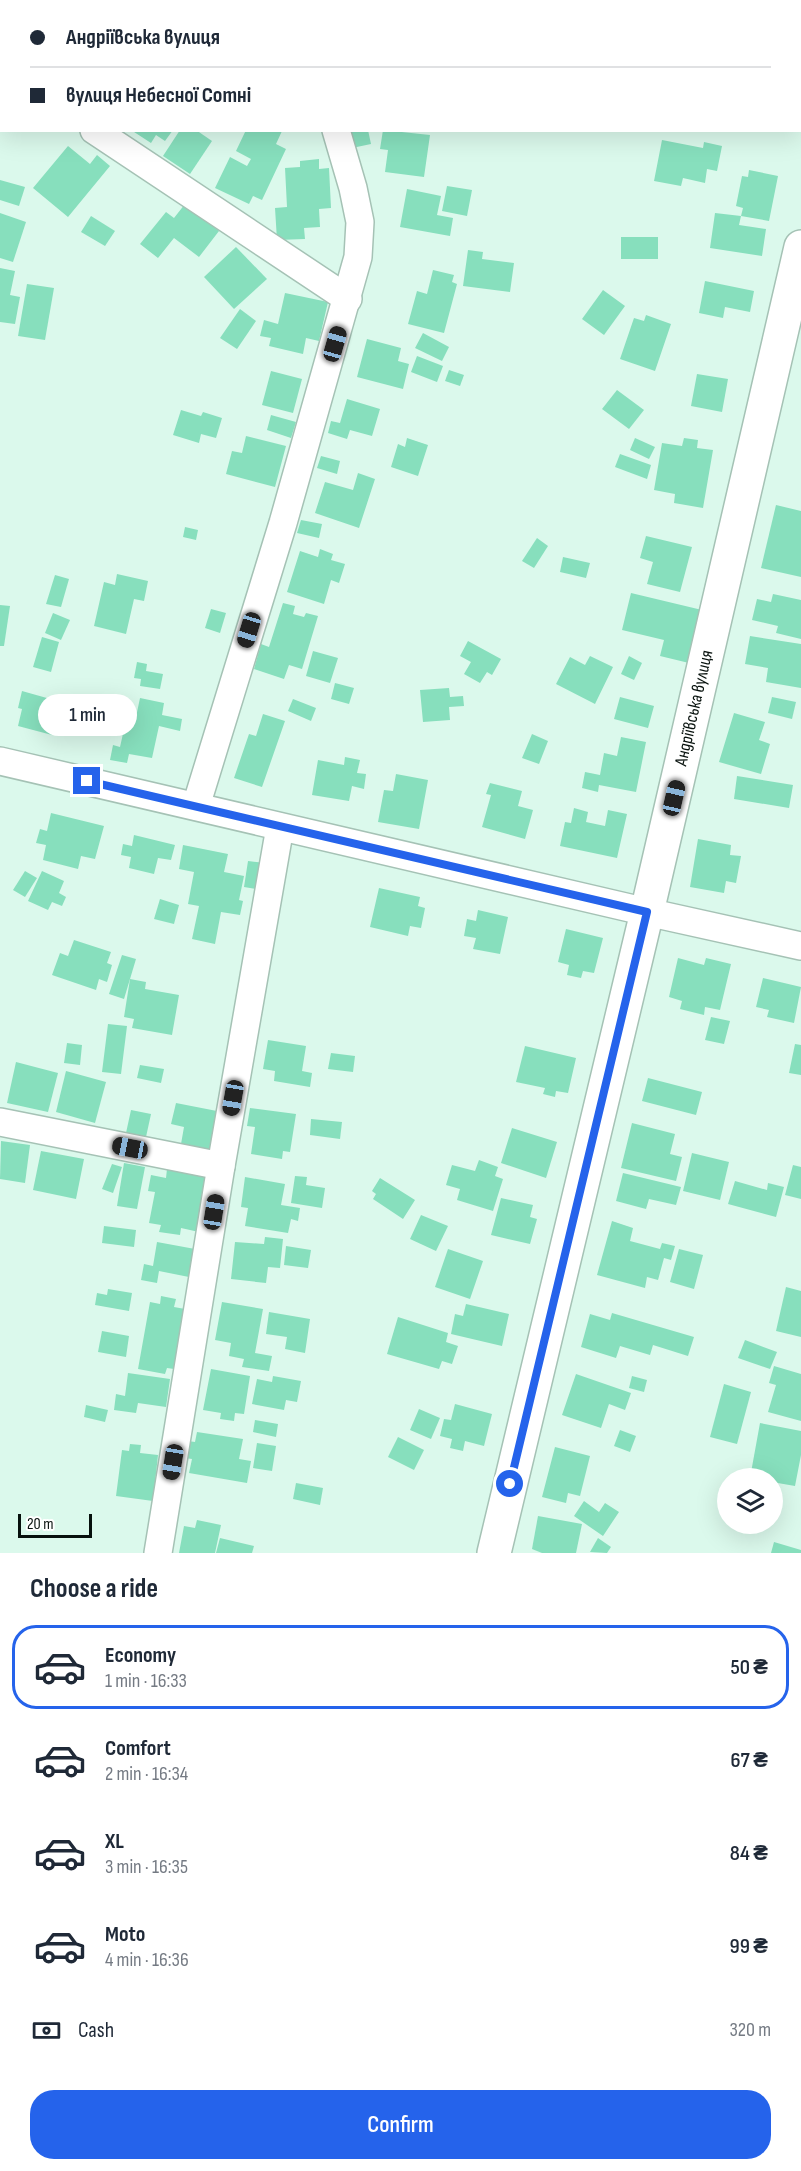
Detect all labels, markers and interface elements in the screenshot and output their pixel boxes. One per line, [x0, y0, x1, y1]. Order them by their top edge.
text: Андріївська вулиця [66, 24, 220, 51]
text: вулиця Небесної Сотні [66, 82, 251, 109]
car [321, 324, 349, 364]
car [235, 610, 263, 650]
street label: Андріївська вулиця [670, 648, 718, 769]
callout: 1 min [38, 694, 136, 736]
text: 1 min [69, 703, 106, 727]
route end [73, 767, 100, 794]
car [661, 778, 687, 818]
car [221, 1079, 245, 1117]
car [111, 1136, 149, 1160]
car [202, 1193, 226, 1231]
car [161, 1443, 185, 1481]
map controls [717, 1468, 783, 1534]
button: layers [717, 1468, 783, 1534]
route start [496, 1470, 523, 1497]
scale bar [18, 1511, 92, 1538]
text: 20 m [27, 1515, 54, 1534]
text: Choose a ride [30, 1573, 158, 1605]
icon: car [33, 1640, 87, 1694]
text: Economy [105, 1642, 176, 1669]
text: 50 ₴ [730, 1654, 768, 1681]
text: 1 min · 16:33 [105, 1669, 187, 1693]
icon: car [33, 1733, 87, 1787]
text: Comfort [105, 1735, 171, 1762]
text: 67 ₴ [731, 1747, 768, 1774]
text: 2 min · 16:34 [105, 1762, 188, 1786]
icon: car [33, 1826, 87, 1880]
text: XL [105, 1828, 124, 1855]
text: 84 ₴ [730, 1840, 768, 1867]
text: 3 min · 16:35 [105, 1855, 188, 1879]
icon: car [33, 1919, 87, 1973]
text: Moto [105, 1921, 145, 1948]
text: 99 ₴ [730, 1933, 768, 1960]
text: 4 min · 16:36 [105, 1948, 189, 1972]
icon: cash [30, 2014, 63, 2047]
text: Cash [78, 2017, 114, 2044]
text: 320 m [729, 2018, 771, 2042]
button: Confirm [30, 2090, 771, 2159]

